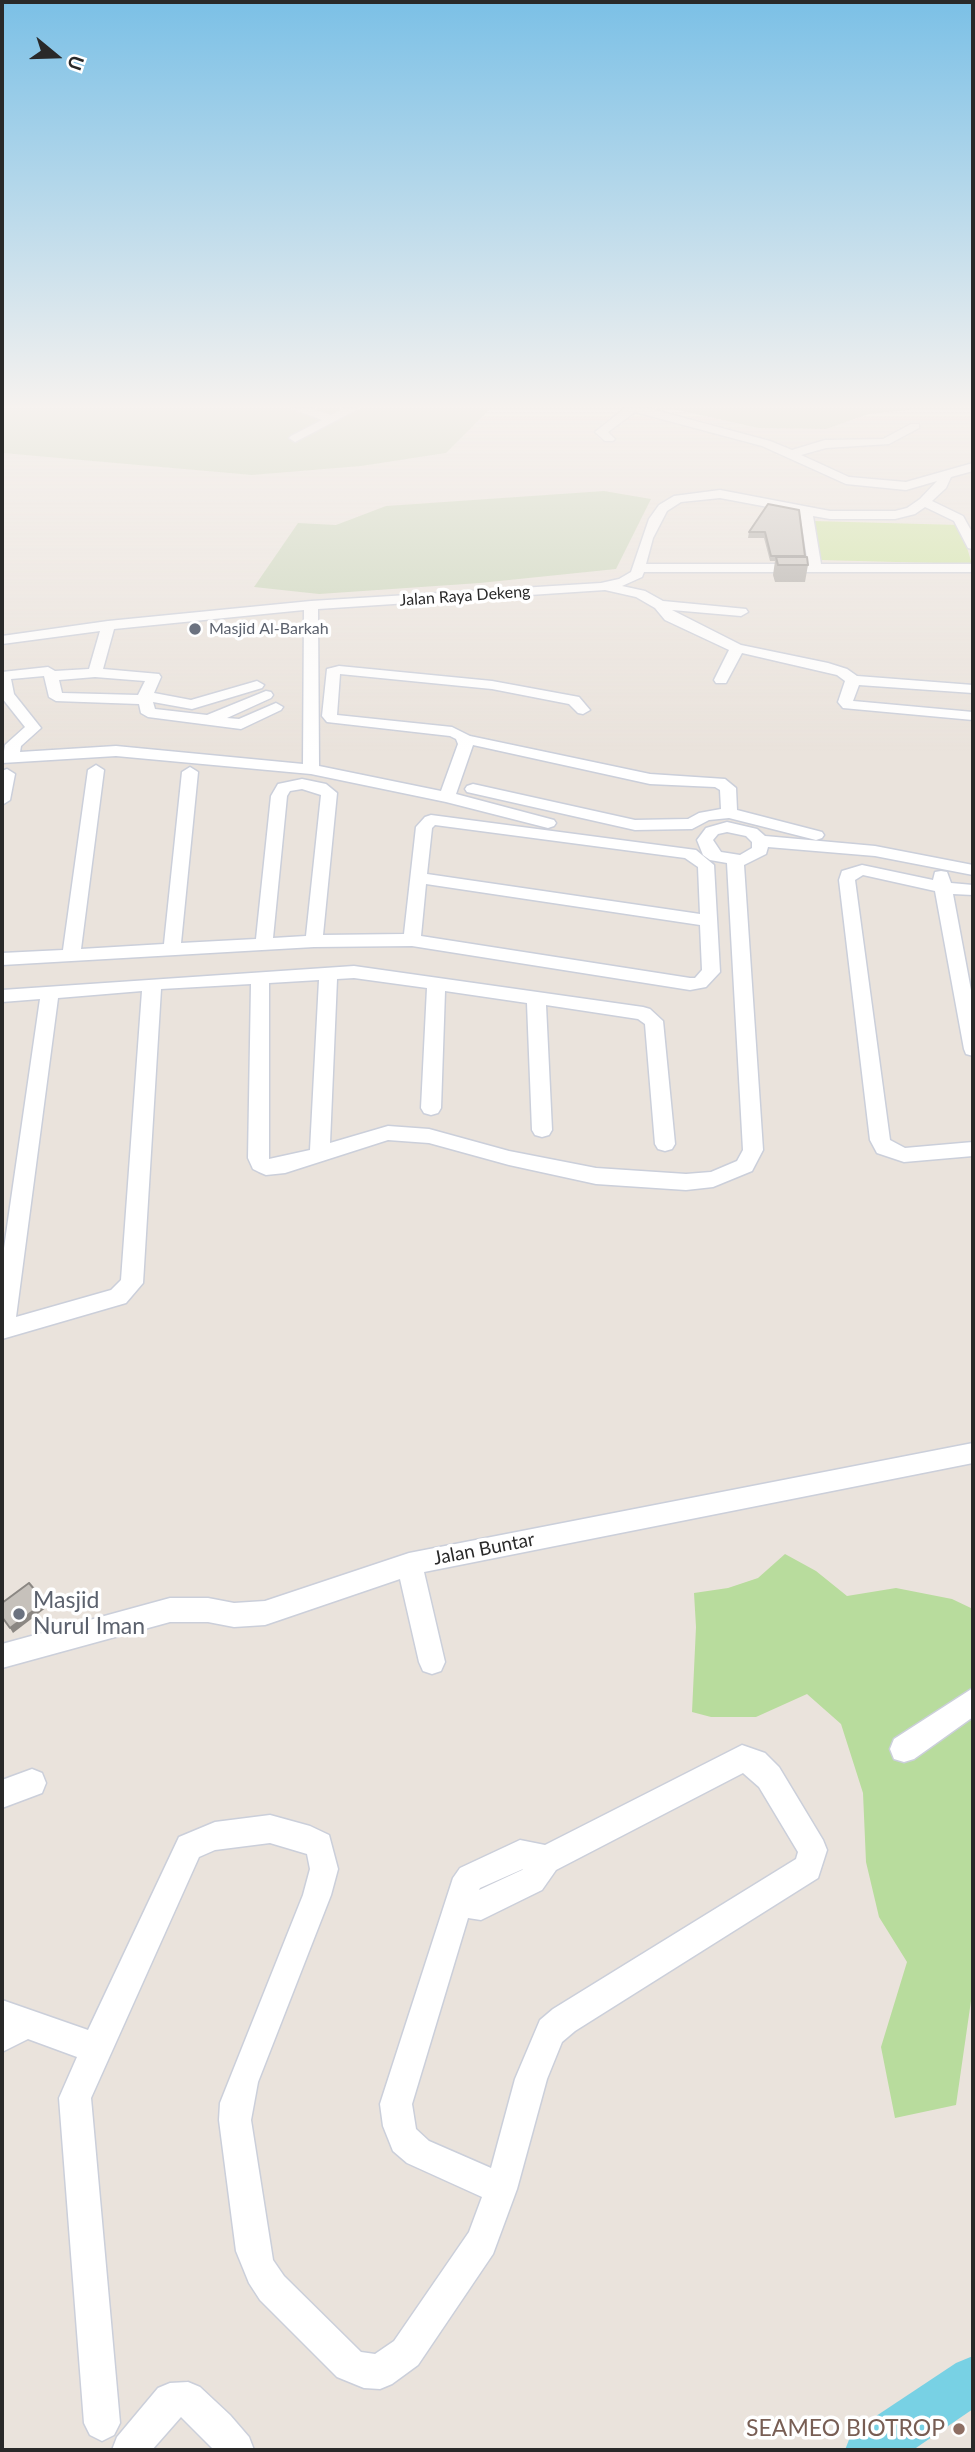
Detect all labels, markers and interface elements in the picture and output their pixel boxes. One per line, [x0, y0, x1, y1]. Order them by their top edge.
north arrow [21, 21, 91, 91]
text: U [63, 53, 90, 73]
street label: Jalan Raya Dekeng [399, 582, 531, 610]
place label: Masjid Al-Barkah [209, 619, 329, 639]
marker: Masjid Al-Barkah [187, 621, 203, 637]
street label: Jalan Buntar [431, 1528, 537, 1570]
place label: Masjid Nurul Iman [33, 1587, 145, 1641]
marker: Masjid Nurul Iman [11, 1606, 27, 1622]
place label: SEAMEO BIOTROP [746, 2415, 945, 2443]
marker: SEAMEO BIOTROP [951, 2421, 967, 2437]

